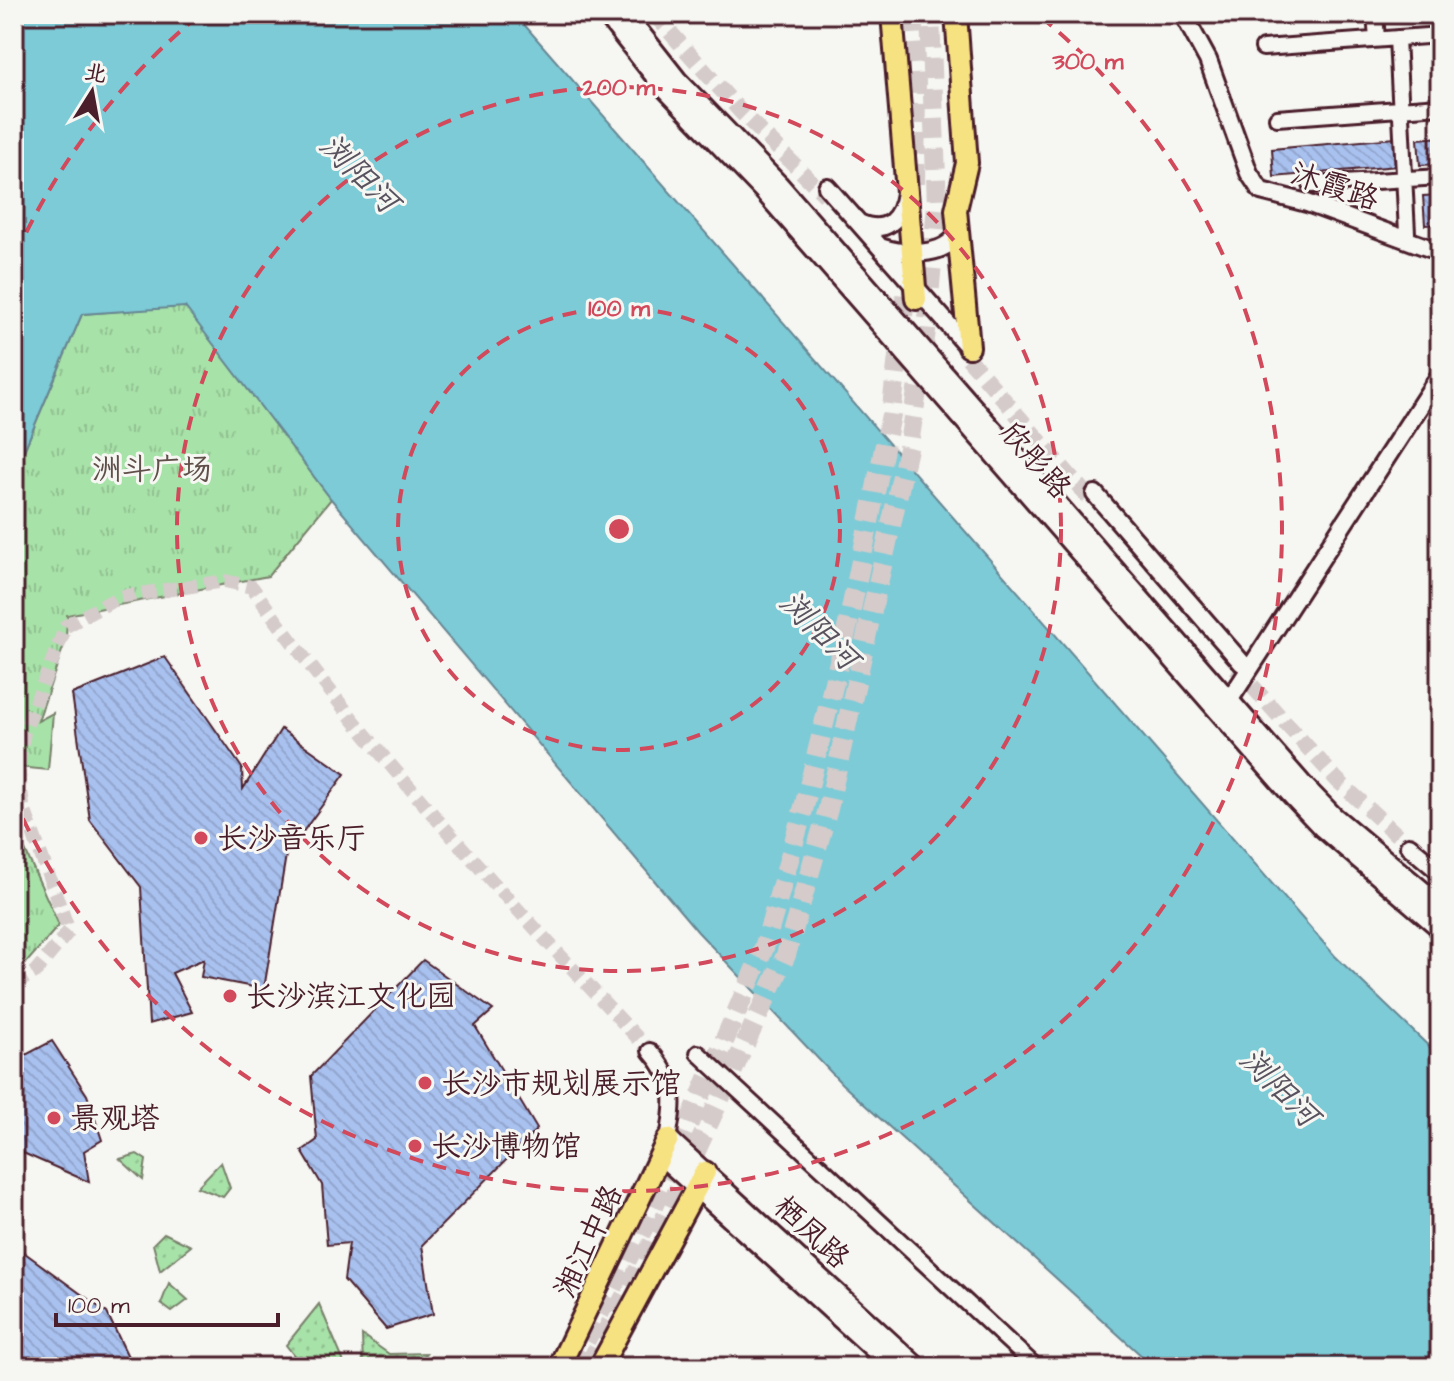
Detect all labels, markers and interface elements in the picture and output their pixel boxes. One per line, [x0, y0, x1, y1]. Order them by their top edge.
text: 300 m [1052, 45, 1124, 79]
north arrow [52, 52, 132, 132]
text: 北 [82, 57, 109, 91]
text: 200 m [582, 71, 655, 105]
water label: 浏阳河 [309, 124, 412, 227]
street label: 沐霞路 [1285, 153, 1384, 221]
text: 100 m [588, 292, 650, 326]
street label: 欣彤路 [990, 413, 1081, 508]
park label: 洲斗广场 [92, 449, 212, 491]
centre of rings [605, 515, 633, 543]
water label: 浏阳河 [769, 581, 872, 684]
place label: 长沙音乐厅 [217, 818, 367, 860]
marker: 长沙音乐厅 [192, 829, 210, 847]
place label: 长沙滨江文化园 [246, 976, 456, 1018]
marker: 长沙滨江文化园 [221, 987, 239, 1005]
water label: 浏阳河 [1229, 1038, 1332, 1141]
place label: 长沙市规划展示馆 [441, 1063, 681, 1105]
marker: 长沙市规划展示馆 [416, 1074, 434, 1092]
place label: 景观塔 [70, 1098, 160, 1140]
marker: 景观塔 [45, 1109, 63, 1127]
place label: 长沙博物馆 [431, 1126, 581, 1168]
marker: 长沙博物馆 [406, 1137, 424, 1155]
street label: 湘江中路 [545, 1178, 633, 1305]
street label: 栖凤路 [764, 1187, 859, 1279]
scale bar [56, 1277, 278, 1327]
text: 100 m [68, 1289, 130, 1323]

